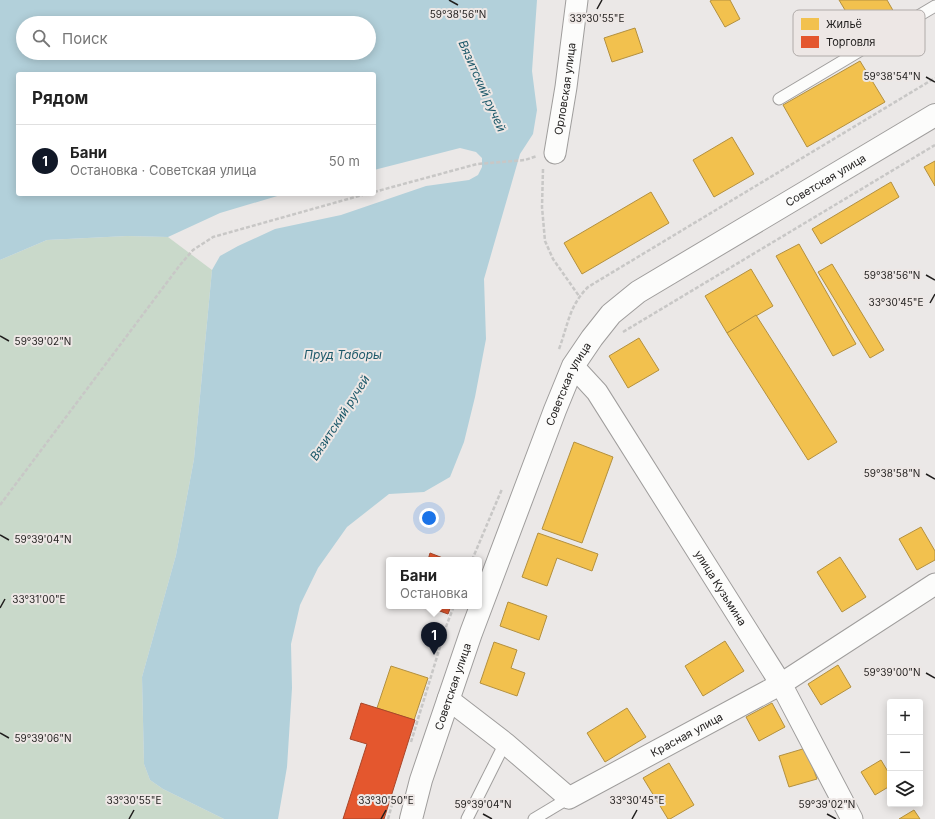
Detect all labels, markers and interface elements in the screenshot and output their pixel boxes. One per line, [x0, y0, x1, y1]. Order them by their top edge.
text: 59°38'56"N [430, 8, 486, 20]
legend [793, 10, 925, 56]
text: 33°30'55"E [569, 12, 625, 24]
search box [16, 16, 376, 60]
text: Жильё [826, 17, 862, 31]
icon: search [30, 27, 52, 49]
text: Поиск [62, 29, 108, 48]
text: Торговля [826, 35, 875, 49]
water label: Вязитский ручей [456, 38, 509, 134]
street label: Орловская улица [551, 42, 579, 136]
text: 59°38'54"N [864, 70, 920, 82]
text: Рядом [32, 88, 88, 108]
text: Бани [70, 143, 107, 162]
street label: Советская улица [783, 151, 868, 210]
text: 1 [42, 153, 48, 169]
text: 50 m [329, 153, 360, 169]
text: Остановка · Советская улица [70, 162, 257, 178]
text: 59°38'56"N [864, 269, 920, 281]
text: 33°30'45"E [869, 296, 923, 308]
text: 59°39'02"N [15, 335, 71, 347]
street label: Советская улица [543, 340, 594, 428]
water label: Пруд Таборы [304, 347, 382, 362]
water label: Вязитский ручей [306, 372, 373, 463]
text: 59°38'58"N [864, 467, 920, 479]
your location [419, 508, 439, 528]
text: 59°39'04"N [14, 533, 72, 545]
street label: улица Кузьмина [691, 548, 749, 628]
popup [386, 557, 482, 609]
text: Бани [400, 566, 437, 585]
text: Остановка [400, 585, 468, 601]
text: 33°31'00"E [12, 593, 66, 605]
pin: 1 [421, 622, 447, 655]
street label: Советская улица [431, 641, 474, 732]
text: 59°39'00"N [863, 666, 921, 678]
map controls [887, 699, 923, 807]
button: + [887, 699, 923, 735]
street label: Красная улица [648, 710, 725, 760]
text: 59°39'06"N [15, 732, 71, 744]
button: − [887, 735, 923, 771]
button: layers [887, 771, 923, 807]
text: 33°30'55"E [106, 794, 162, 806]
text: 33°30'50"E [358, 794, 414, 806]
text: 33°30'45"E [610, 794, 664, 806]
text: 59°39'04"N [454, 798, 512, 810]
text: 59°39'02"N [799, 798, 855, 810]

